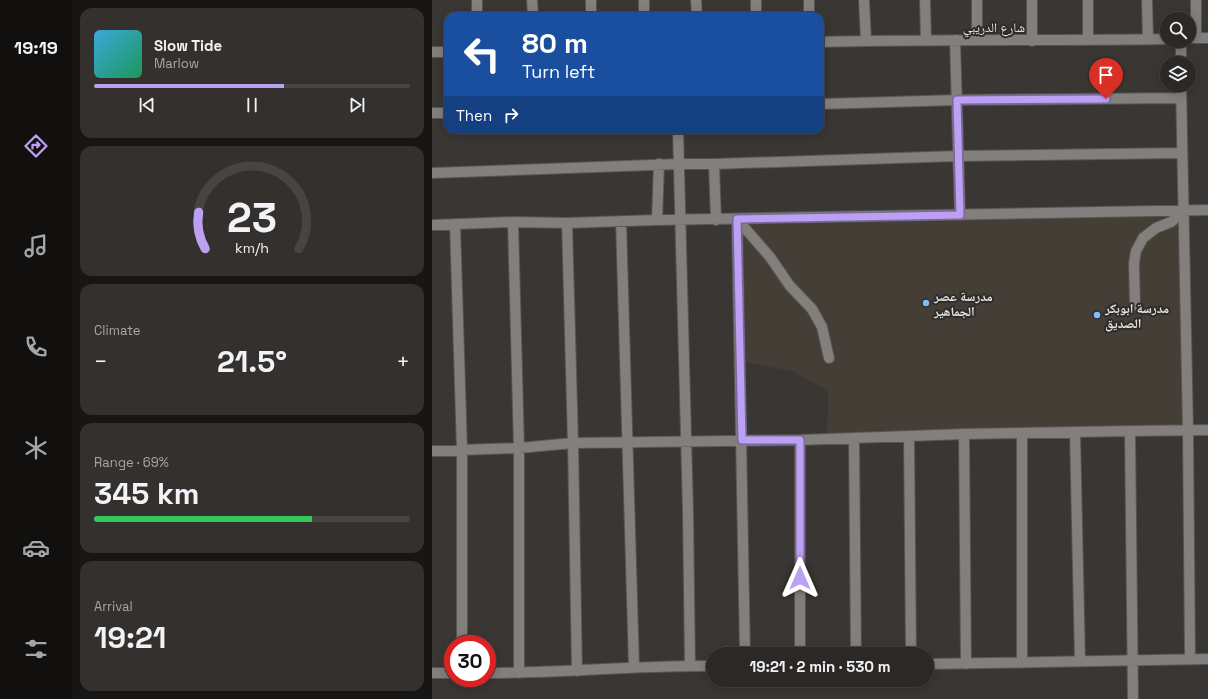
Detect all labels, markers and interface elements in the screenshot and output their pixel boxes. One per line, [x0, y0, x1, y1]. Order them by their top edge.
map controls [1160, 12, 1196, 92]
button: search [1160, 12, 1196, 48]
street label: شارع الدريبي [963, 19, 1025, 38]
text: 80 m [522, 25, 588, 61]
icon: left [456, 28, 508, 80]
text: 19:19 [14, 36, 58, 59]
text: Slow Tide [154, 36, 222, 55]
text: Marlow [154, 55, 199, 72]
button: layers [1160, 56, 1196, 92]
pin [1089, 58, 1123, 99]
text: Turn left [522, 60, 595, 83]
icon: arrive [1095, 64, 1117, 86]
icon: previous [136, 94, 158, 116]
icon: pause [241, 94, 263, 116]
icon: next [346, 94, 368, 116]
icon: right [500, 104, 522, 126]
text: Then [456, 106, 492, 125]
icon: directions [22, 132, 50, 160]
text: 23 [227, 191, 277, 244]
icon: music [22, 232, 50, 260]
text: km/h [235, 239, 269, 257]
place label: مدرسة عصر الجماهير [933, 288, 993, 320]
marker: مدرسة عصر الجماهير [921, 298, 931, 308]
place label: مدرسة ابوبكر الصديق [1104, 300, 1169, 332]
marker: مدرسة ابوبكر الصديق [1092, 310, 1102, 320]
text: Climate [94, 322, 140, 339]
icon: phone [22, 333, 50, 361]
text: 21.5° [217, 342, 287, 381]
text: − [94, 347, 108, 375]
text: + [396, 347, 410, 375]
icon: climate [22, 434, 50, 462]
text: Range · 69% [94, 454, 169, 471]
text: 345 km [94, 474, 199, 513]
icon: car [22, 534, 50, 562]
position arrow [779, 557, 821, 599]
text: Arrival [94, 598, 133, 615]
text: 19:21 [94, 618, 166, 657]
icon: filters [22, 635, 50, 663]
speed limit sign: 30 [444, 635, 496, 687]
text: 19:21 · 2 min · 530 m [749, 657, 891, 676]

